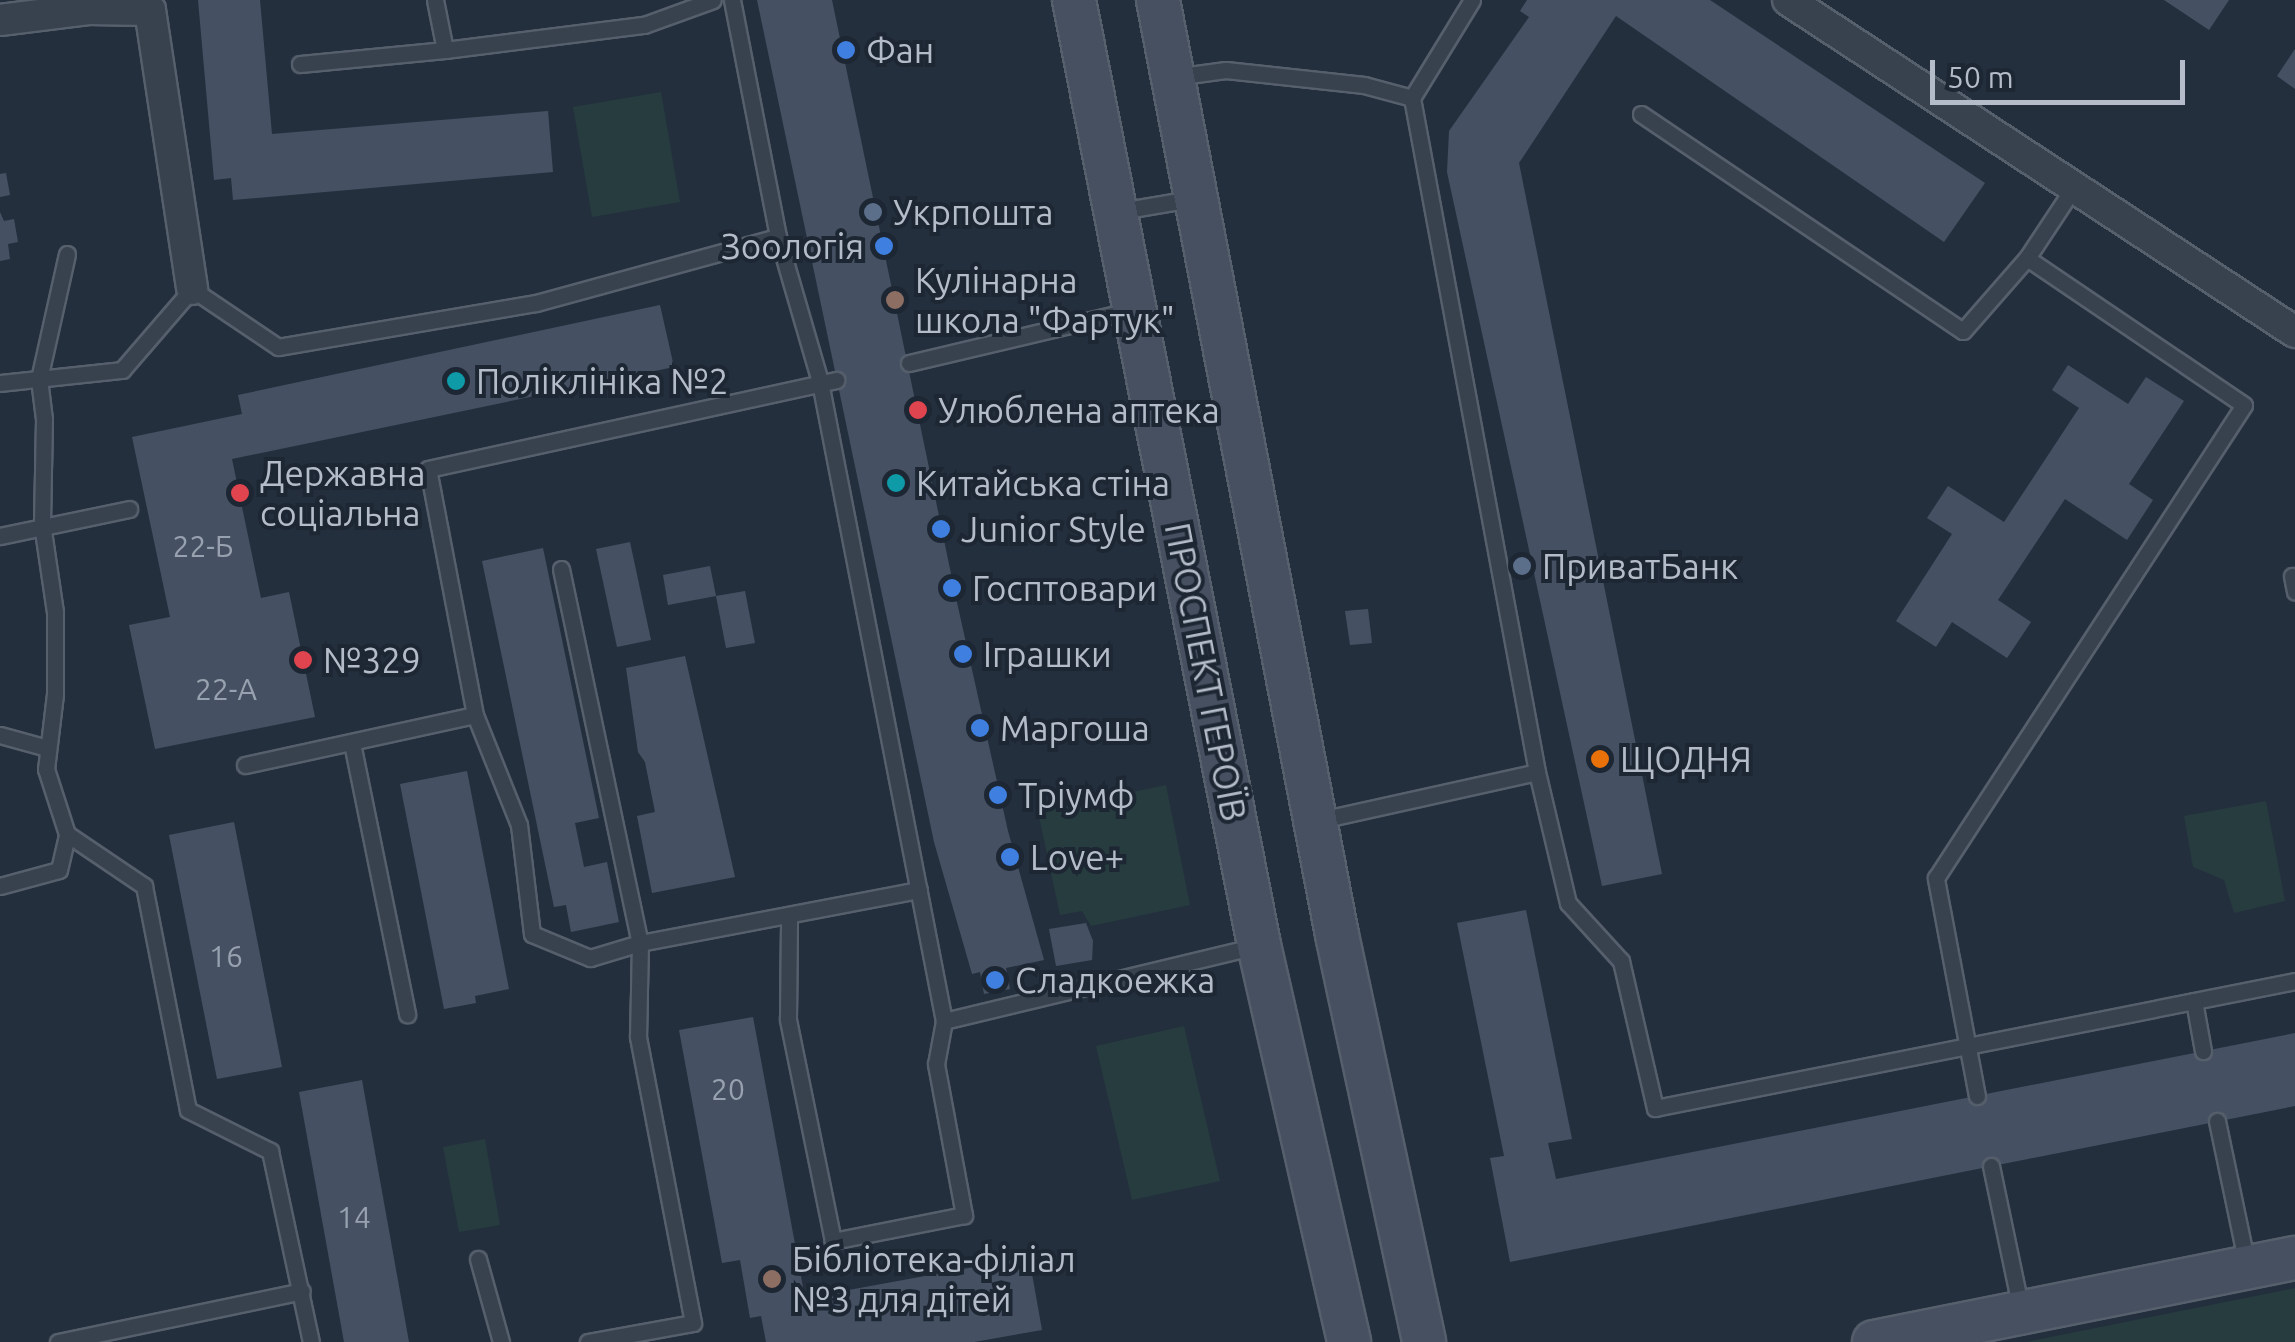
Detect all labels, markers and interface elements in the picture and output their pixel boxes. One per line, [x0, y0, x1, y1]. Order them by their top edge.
place label: Фан [866, 29, 934, 71]
marker: Фан [835, 39, 857, 61]
scale bar [1935, 40, 2190, 102]
text: 50 m [1947, 60, 2014, 94]
place label: Укрпошта [893, 191, 1053, 233]
marker: Укрпошта [862, 201, 884, 223]
place label: Зоологія [721, 225, 864, 267]
marker: Зоологія [873, 235, 895, 257]
place label: Кулінарна школа "Фартук" [915, 259, 1175, 341]
marker: Кулінарна школа "Фартук" [884, 289, 906, 311]
place label: Поліклініка №2 [476, 360, 729, 402]
marker: Поліклініка №2 [445, 370, 467, 392]
place label: Улюблена аптека [938, 389, 1220, 431]
marker: Улюблена аптека [907, 399, 929, 421]
place label: Державна соціальна [260, 452, 425, 534]
place label: Китайська стіна [916, 462, 1170, 504]
marker: Китайська стіна [885, 472, 907, 494]
marker: Державна соціальна [229, 482, 251, 504]
place label: Junior Style [961, 508, 1146, 550]
marker: Junior Style [930, 518, 952, 540]
street label: ПРОСПЕКТ ГЕРОЇВ [1156, 519, 1256, 825]
house number: 22-Б [173, 528, 233, 564]
place label: ПриватБанк [1542, 545, 1738, 587]
marker: ПриватБанк [1511, 555, 1533, 577]
place label: Госптовари [972, 567, 1157, 609]
marker: Госптовари [941, 577, 963, 599]
place label: Іграшки [983, 633, 1112, 675]
place label: №329 [323, 639, 421, 681]
marker: Іграшки [952, 643, 974, 665]
marker: №329 [292, 649, 314, 671]
house number: 22-А [195, 671, 257, 707]
place label: Маргоша [1000, 707, 1150, 749]
marker: Маргоша [969, 717, 991, 739]
place label: ЩОДНЯ [1620, 738, 1752, 780]
marker: ЩОДНЯ [1589, 748, 1611, 770]
place label: Тріумф [1018, 774, 1134, 816]
marker: Тріумф [987, 784, 1009, 806]
place label: Love+ [1030, 836, 1124, 878]
marker: Love+ [999, 846, 1021, 868]
house number: 16 [209, 938, 243, 974]
place label: Сладкоежка [1015, 959, 1215, 1001]
marker: Сладкоежка [984, 969, 1006, 991]
house number: 20 [711, 1071, 745, 1107]
house number: 14 [337, 1199, 371, 1235]
place label: Бібліотека-філіал №3 для дітей [792, 1238, 1076, 1320]
marker: Бібліотека-філіал №3 для дітей [761, 1268, 783, 1290]

